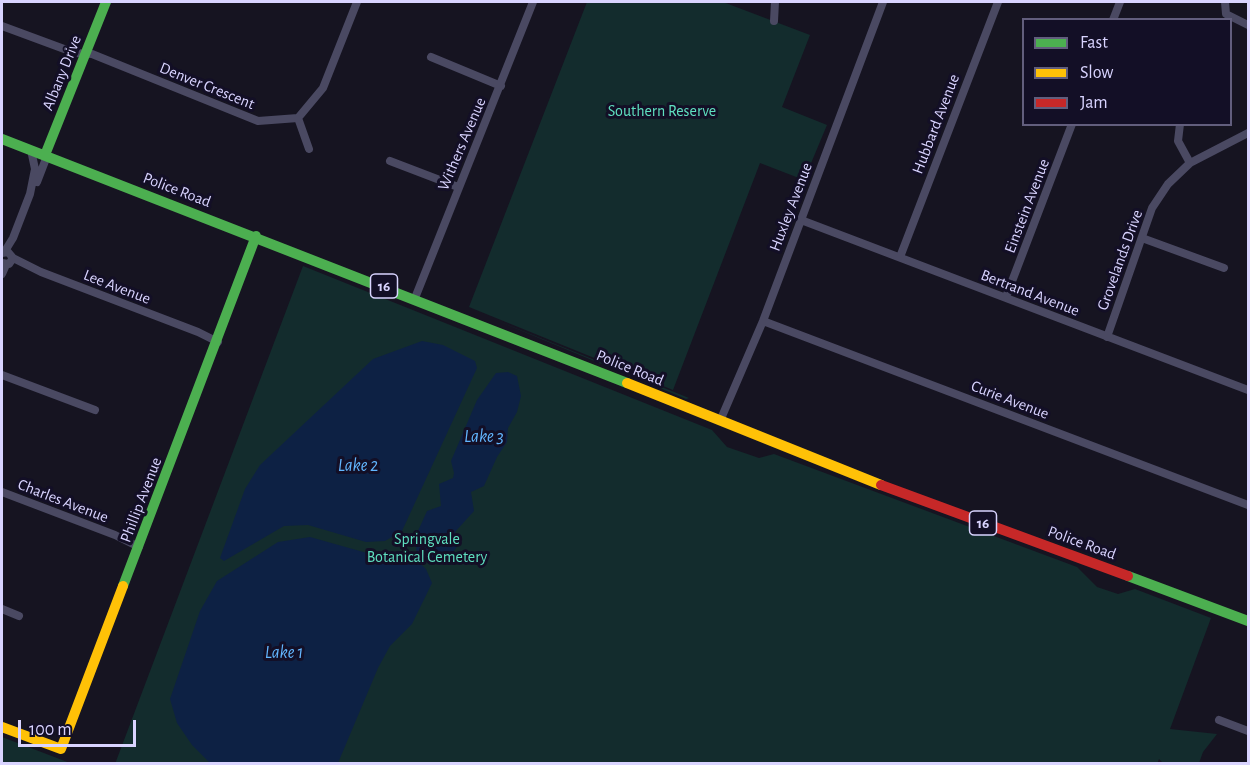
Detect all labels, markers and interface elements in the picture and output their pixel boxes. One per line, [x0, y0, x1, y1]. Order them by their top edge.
legend [1022, 18, 1232, 126]
street label: Albany Drive [38, 33, 86, 113]
text: Fast [1080, 34, 1108, 52]
street label: Denver Crescent [157, 58, 257, 114]
text: Slow [1080, 64, 1113, 82]
street label: Hubbard Avenue [908, 71, 964, 177]
text: Jam [1080, 94, 1108, 112]
street label: Withers Avenue [434, 95, 490, 193]
park label: Southern Reserve [608, 101, 716, 121]
street label: Einstein Avenue [1000, 156, 1054, 256]
street label: Huxley Avenue [765, 160, 817, 254]
street label: Police Road [140, 168, 214, 212]
street label: Grovelands Drive [1093, 207, 1147, 313]
street label: Lee Avenue [81, 265, 153, 309]
street label: Bertrand Avenue [978, 265, 1082, 321]
road number: 16 [370, 274, 398, 298]
street label: Police Road [593, 346, 667, 390]
street label: Curie Avenue [968, 376, 1052, 424]
water label: Lake 3 [464, 426, 504, 448]
street label: Phillip Avenue [116, 455, 166, 545]
water label: Lake 2 [338, 455, 378, 477]
street label: Charles Avenue [15, 475, 111, 527]
road number: 16 [970, 511, 996, 535]
street label: Police Road [1045, 522, 1119, 564]
park label: Springvale Botanical Cemetery [367, 529, 487, 567]
water label: Lake 1 [265, 642, 303, 664]
scale bar [21, 708, 140, 746]
text: 100 m [29, 721, 72, 739]

